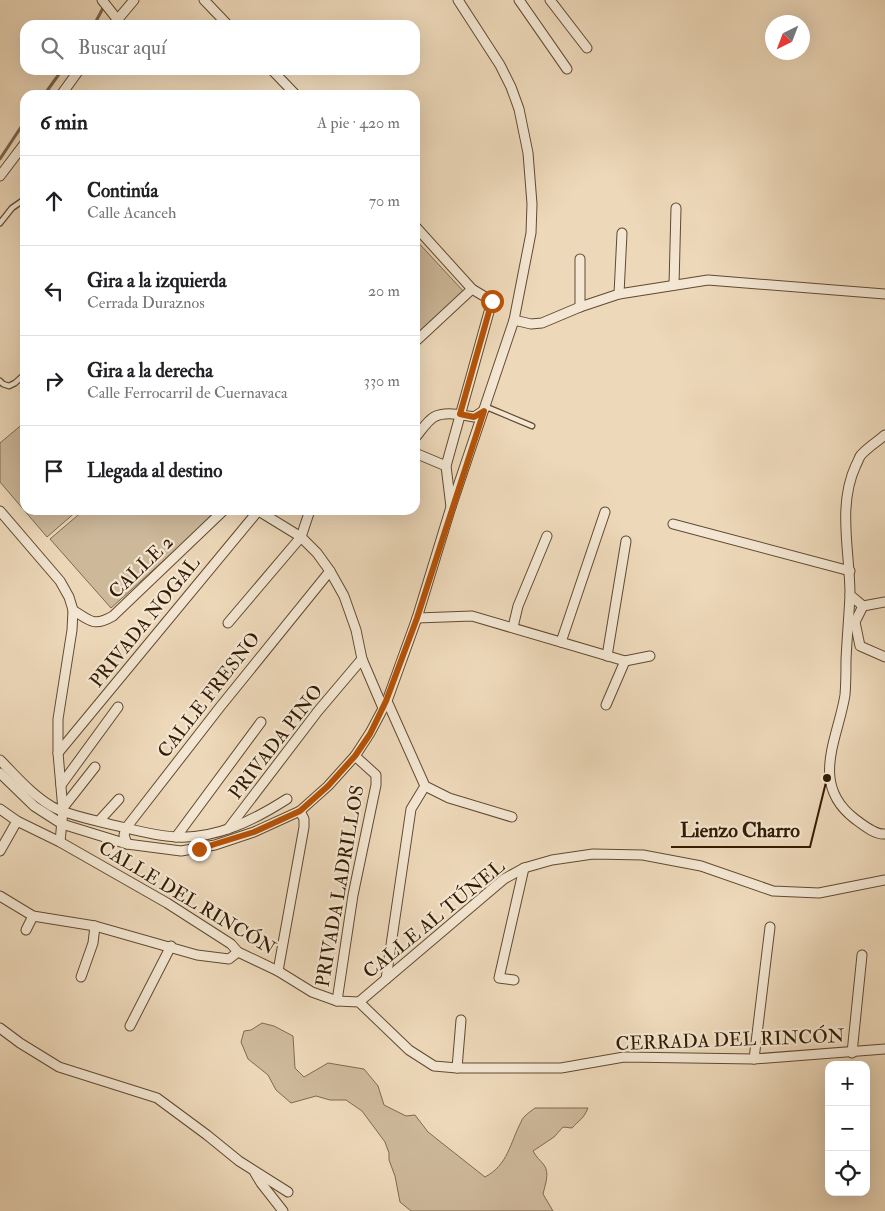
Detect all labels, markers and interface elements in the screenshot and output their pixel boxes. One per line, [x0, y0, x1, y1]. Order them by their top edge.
north arrow [765, 15, 810, 60]
search box [20, 20, 420, 75]
icon: search [38, 34, 66, 62]
text: Buscar aquí [78, 36, 166, 60]
text: 6 min [40, 109, 88, 136]
text: A pie · 420 m [317, 113, 400, 133]
text: Continúa [87, 179, 158, 203]
icon: ahead [40, 187, 68, 215]
text: 70 m [369, 191, 400, 211]
text: Calle Acanceh [87, 203, 176, 223]
text: Gira a la izquierda [87, 269, 226, 293]
icon: left [40, 277, 68, 305]
text: 20 m [368, 281, 400, 301]
route start [481, 290, 504, 313]
text: Cerrada Duraznos [87, 293, 205, 313]
text: Gira a la derecha [87, 359, 213, 383]
icon: right [40, 367, 68, 395]
text: 330 m [364, 371, 400, 391]
text: Calle Ferrocarril de Cuernavaca [87, 383, 287, 403]
icon: arrive [40, 457, 68, 485]
text: Llegada al destino [87, 459, 222, 483]
street label: CALLE 2 [104, 530, 178, 604]
street label: PRIVADA NOGAL [85, 551, 206, 693]
street label: CALLE FRESNO [152, 627, 266, 763]
street label: PRIVADA PINO [224, 680, 328, 804]
street label: PRIVADA LADRILLOS [310, 783, 370, 989]
callout: Lienzo Charro [671, 812, 810, 847]
text: Lienzo Charro [680, 818, 800, 843]
street label: CALLE DEL RINCÓN [94, 834, 281, 960]
route end [188, 838, 211, 861]
street label: CALLE AL TÚNEL [357, 853, 510, 984]
street label: CERRADA DEL RINCÓN [615, 1022, 845, 1056]
map controls [825, 1061, 870, 1196]
button: + [825, 1061, 870, 1106]
button: − [825, 1106, 870, 1151]
button: locate [825, 1151, 870, 1196]

